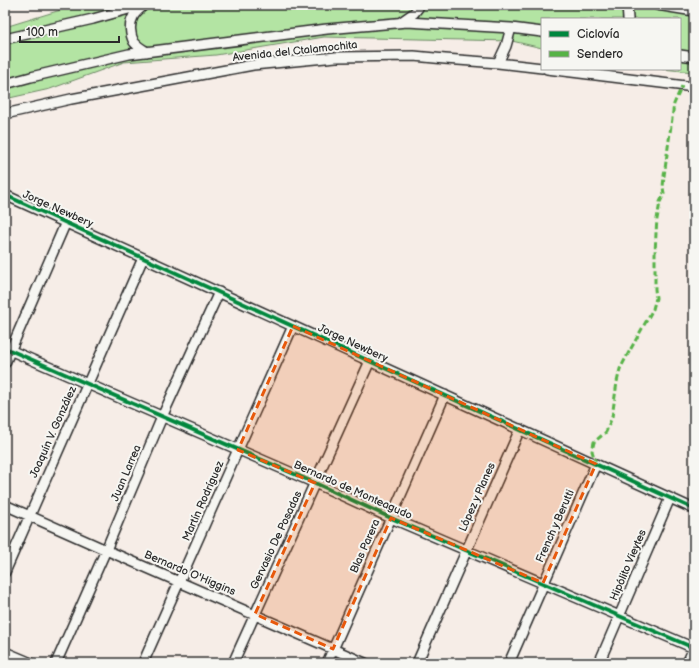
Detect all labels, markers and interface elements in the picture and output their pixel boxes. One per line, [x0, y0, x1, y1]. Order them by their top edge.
scale bar [20, 18, 119, 44]
legend [541, 18, 681, 70]
text: 100 m [26, 25, 58, 40]
text: Ciclovía [577, 27, 620, 42]
street label: Avenida del Ctalamochita [232, 38, 358, 64]
text: Sendero [577, 47, 623, 62]
street label: Jorge Newbery [21, 188, 95, 230]
street label: Jorge Newbery [316, 321, 390, 365]
street label: Joaquín V. González [27, 384, 79, 480]
street label: Juan Larrea [108, 443, 144, 503]
street label: Martín Rodríguez [180, 458, 227, 543]
street label: Bernardo de Monteagudo [292, 458, 414, 522]
street label: López y Planes [456, 460, 498, 533]
street label: Gervasio De Posadas [247, 488, 305, 591]
street label: French y Berutti [533, 488, 577, 564]
street label: Blas Parera [347, 517, 383, 575]
street label: Hipólito Vieytes [607, 527, 649, 603]
street label: Bernardo O'Higgins [142, 548, 238, 598]

